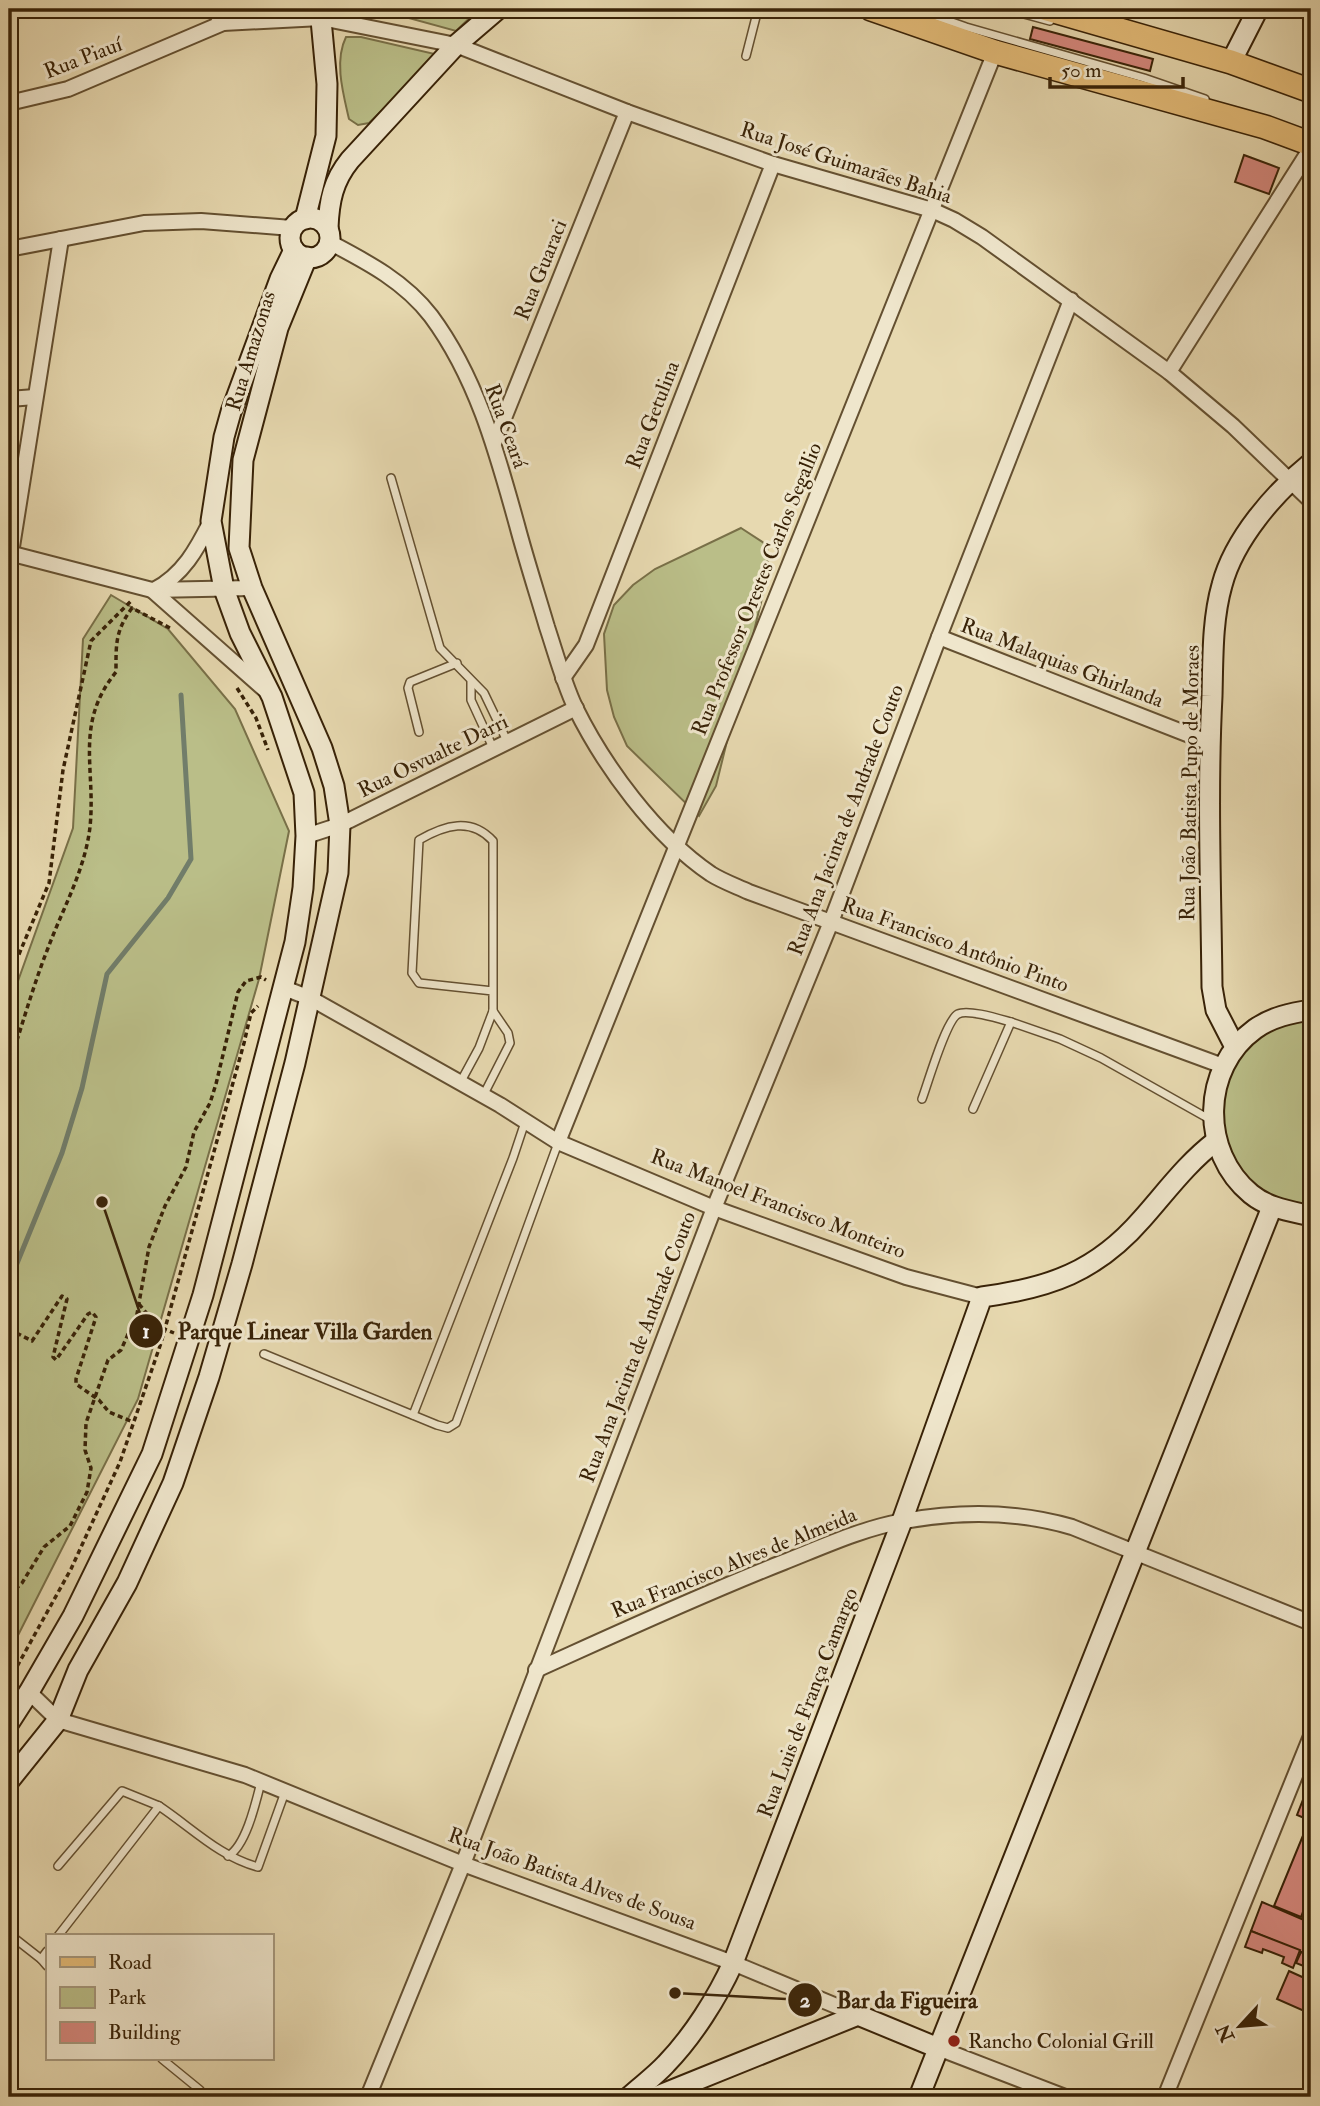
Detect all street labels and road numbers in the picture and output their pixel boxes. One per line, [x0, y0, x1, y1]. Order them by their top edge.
street label: Rua Piauí [40, 30, 127, 85]
street label: Rua José Guimarães Bahia [737, 116, 956, 210]
street label: Rua Guaraci [509, 215, 574, 324]
street label: Rua Amazonas [220, 288, 282, 414]
street label: Rua Getulina [620, 357, 686, 473]
street label: Rua Ceará [478, 380, 534, 472]
street label: Rua Professor Orestes Carlos Segallio [686, 439, 828, 739]
street label: Rua Malaquias Ghirlanda [957, 612, 1168, 714]
street label: Rua João Batista Pupo de Moraes [1174, 645, 1206, 921]
street label: Rua Ana Jacinta de Andrade Couto [782, 681, 910, 959]
street label: Rua Osvualte Darri [353, 708, 513, 804]
street label: Rua Francisco Antônio Pinto [838, 891, 1072, 999]
street label: Rua Manoel Francisco Monteiro [647, 1143, 909, 1265]
street label: Rua Ana Jacinta de Andrade Couto [574, 1208, 702, 1486]
street label: Rua Francisco Alves de Almeida [607, 1501, 861, 1625]
street label: Rua Luis de França Camargo [752, 1584, 864, 1822]
street label: Rua João Batista Alves de Sousa [444, 1822, 700, 1937]

